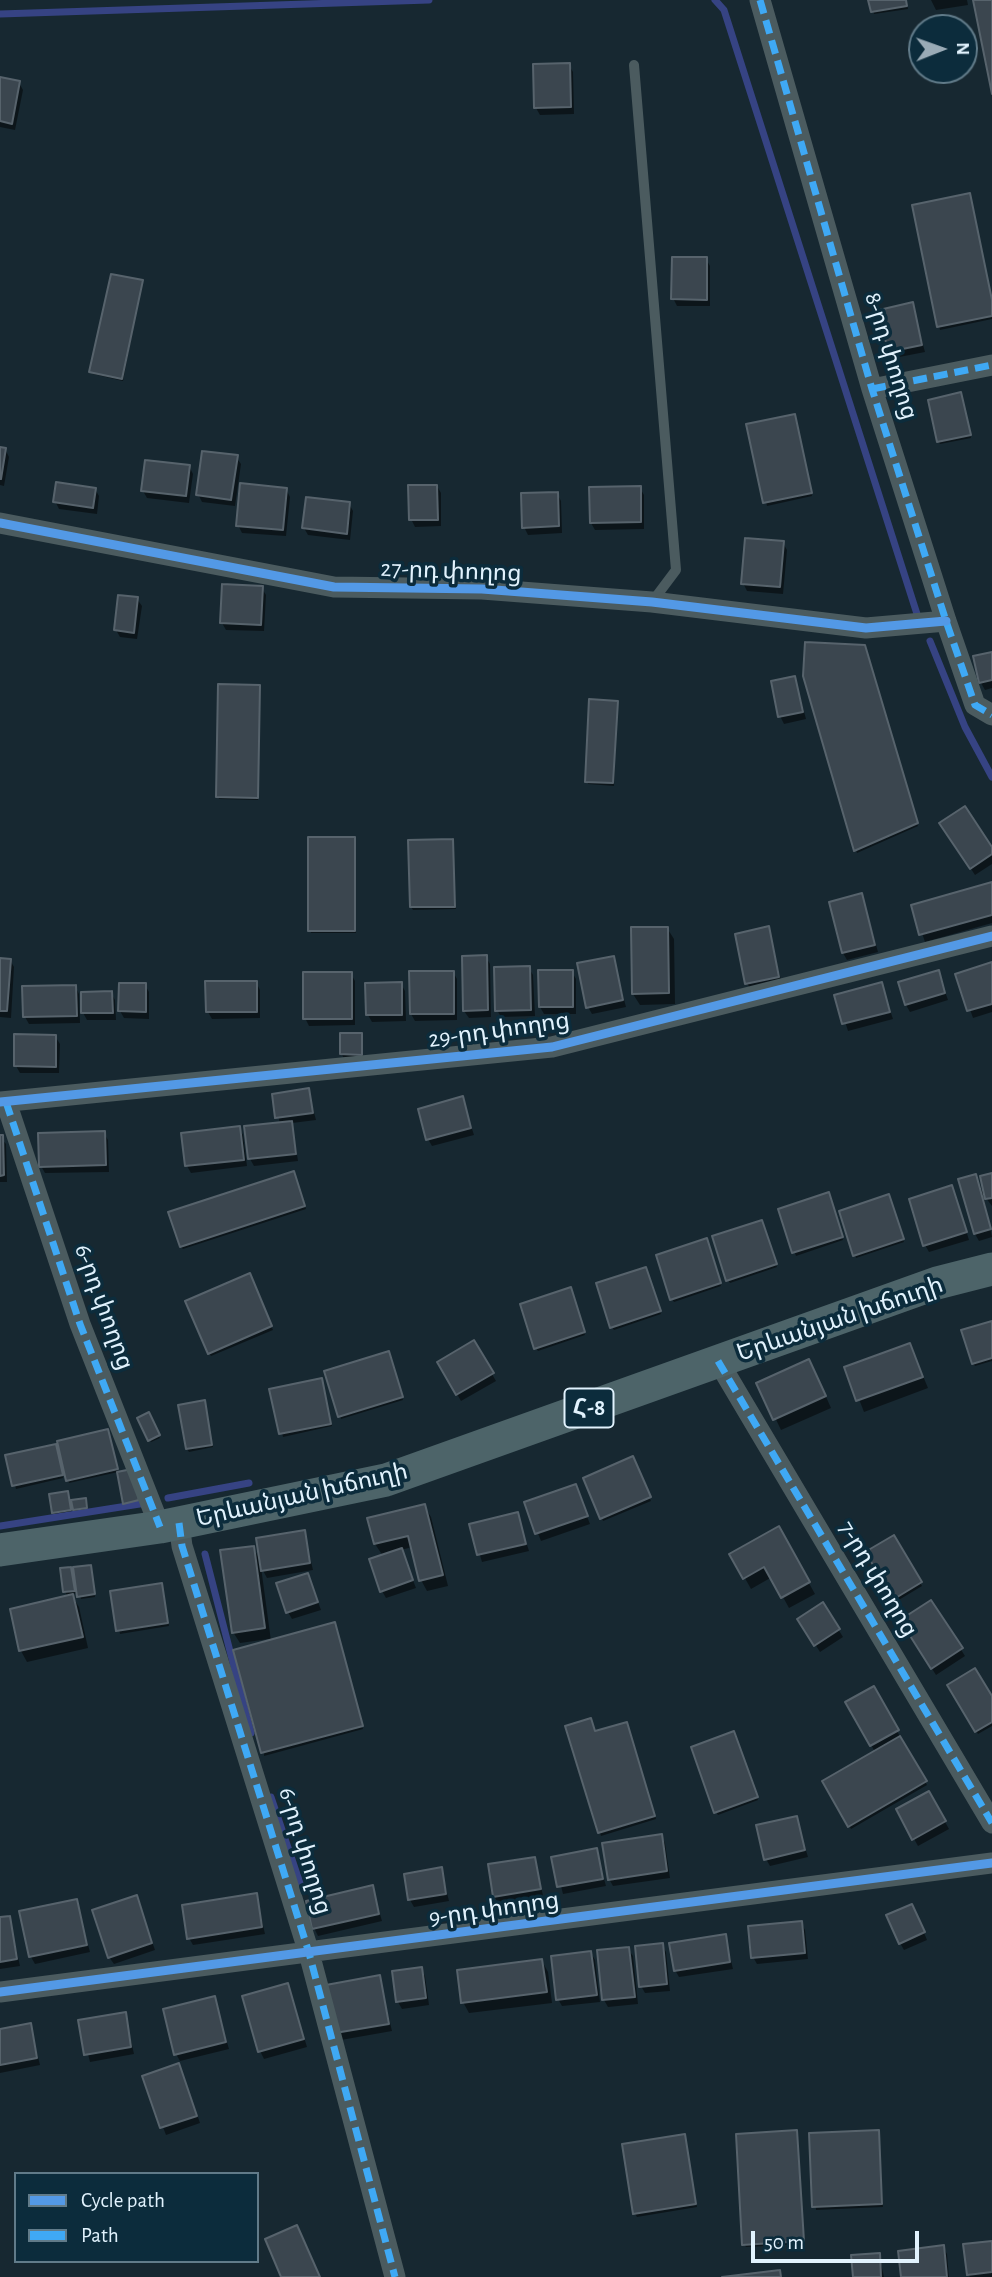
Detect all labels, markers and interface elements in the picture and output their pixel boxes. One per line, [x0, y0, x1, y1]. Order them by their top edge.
north arrow [908, 14, 978, 84]
text: N [953, 42, 972, 55]
street label: 8-րդ փողոց [858, 289, 924, 423]
street label: 27-րդ փողոց [380, 554, 522, 588]
street label: 29-րդ փողոց [426, 1006, 572, 1054]
street label: 6-րդ փողոց [68, 1240, 140, 1374]
street label: Երևանյան խճուղի [733, 1270, 947, 1368]
road number: Հ-8 [564, 1388, 614, 1428]
street label: Երևանյան խճուղի [193, 1457, 411, 1533]
street label: 7-րդ փողոց [832, 1516, 924, 1642]
street label: 6-րդ փողոց [272, 1784, 338, 1918]
street label: 9-րդ փողոց [427, 1886, 561, 1932]
legend [14, 2172, 259, 2263]
text: Cycle path [81, 2190, 165, 2211]
scale bar [754, 2218, 922, 2262]
text: Path [81, 2225, 119, 2246]
text: 50 m [764, 2232, 804, 2253]

